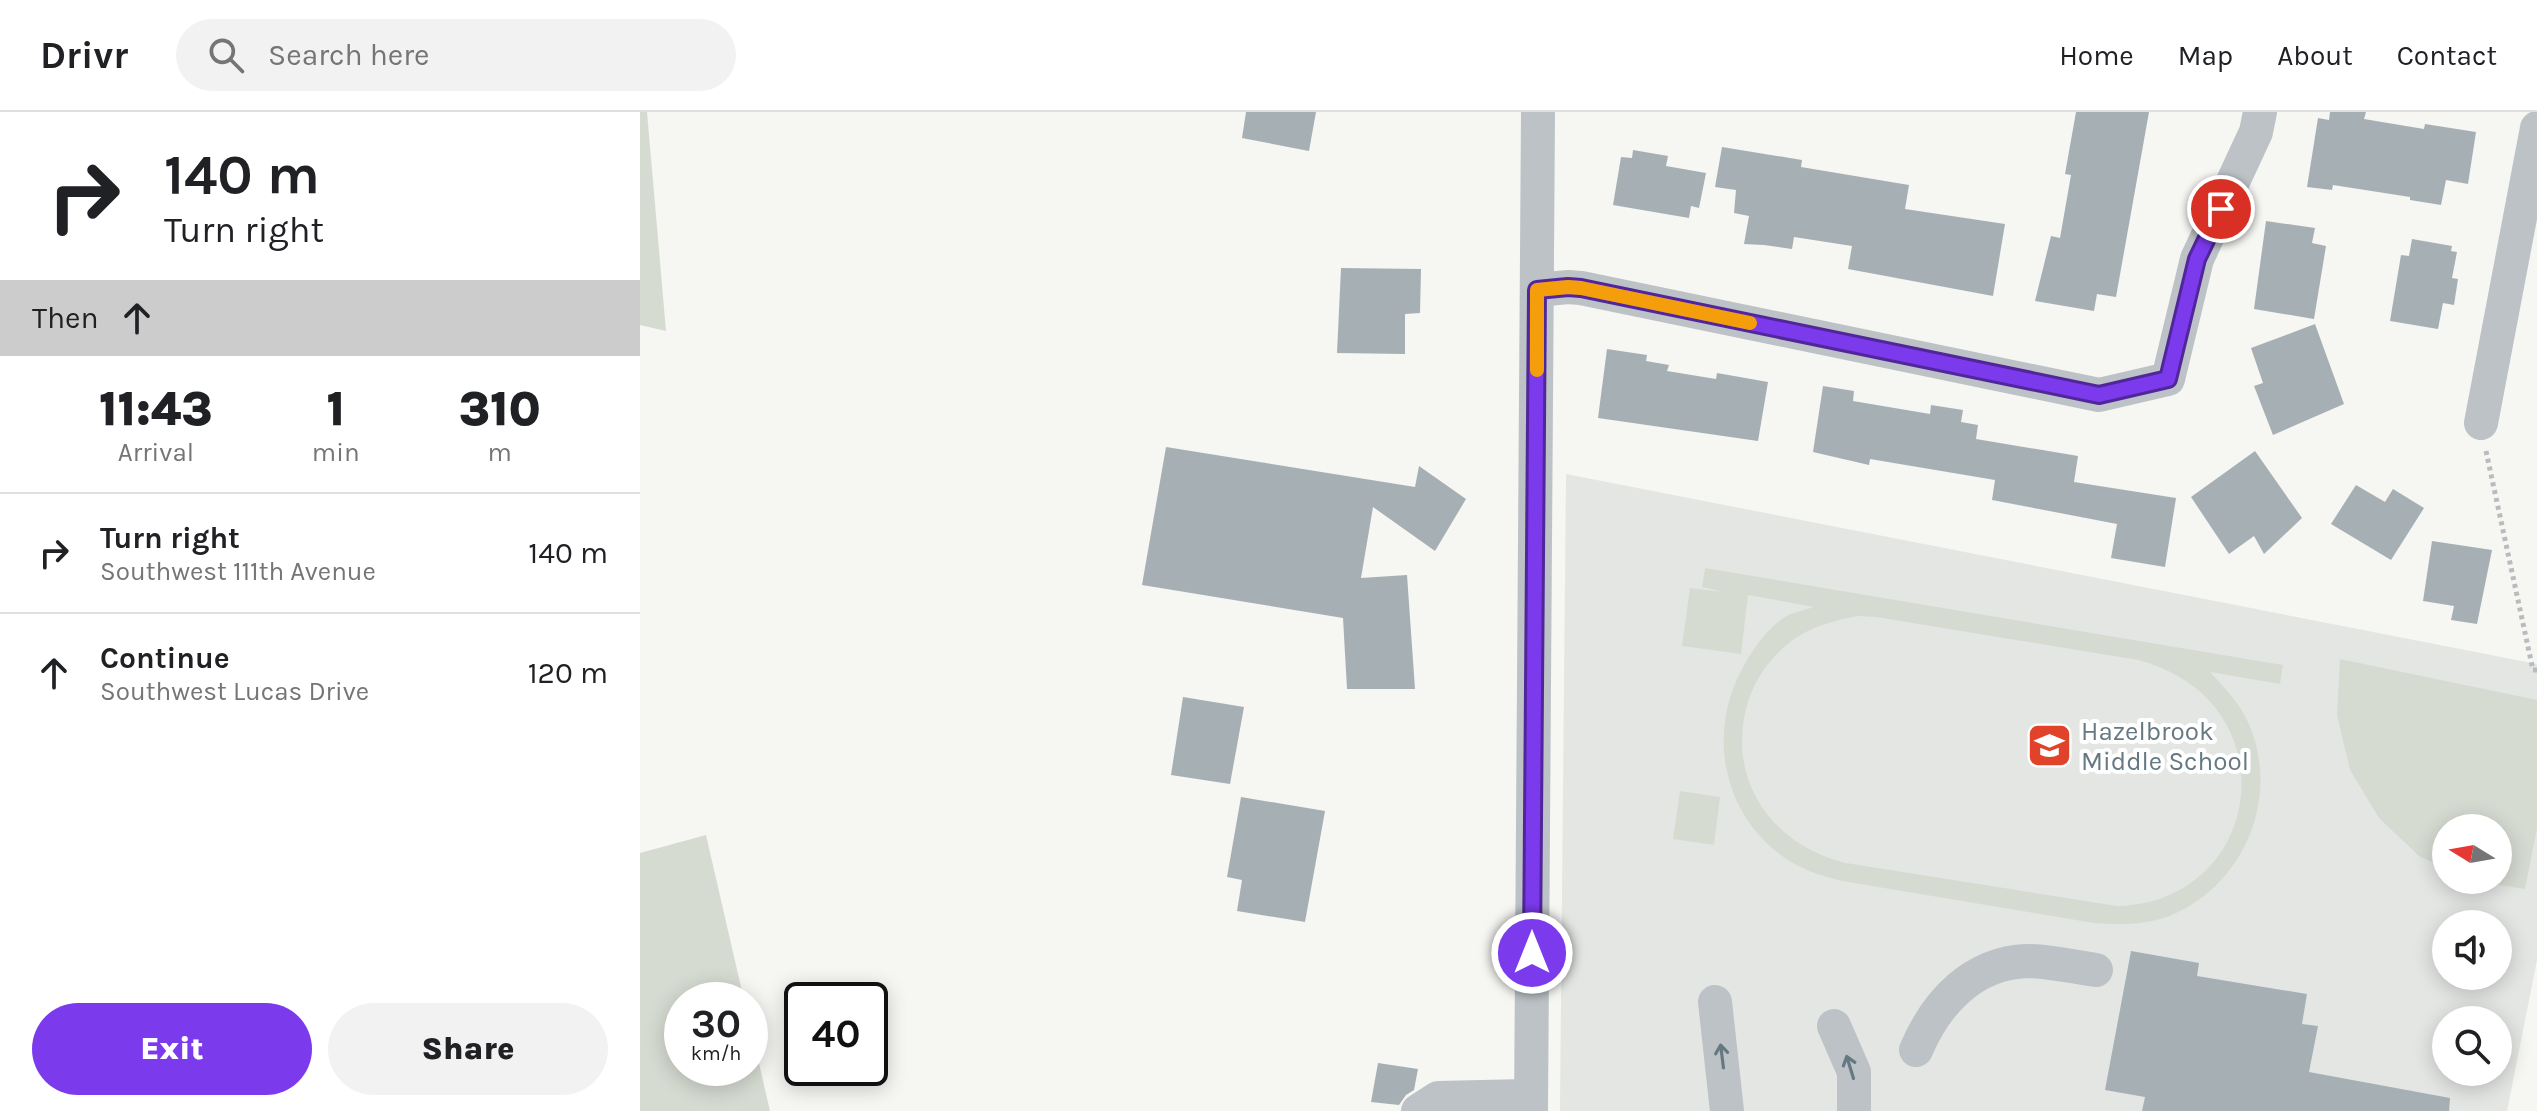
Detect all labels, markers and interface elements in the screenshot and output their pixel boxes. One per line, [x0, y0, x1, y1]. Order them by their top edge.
search box [176, 19, 736, 91]
text: Drivr [40, 33, 128, 78]
icon: search [204, 33, 248, 77]
text: Search here [268, 37, 429, 73]
text: Home [2059, 39, 2134, 72]
text: Map [2178, 39, 2233, 72]
text: About [2277, 39, 2353, 72]
text: Contact [2397, 39, 2497, 72]
text: 140 m [164, 142, 320, 207]
icon: right [32, 144, 136, 248]
pin [2187, 175, 2255, 243]
icon: arrive [2199, 187, 2243, 231]
text: Turn right [164, 209, 324, 251]
icon: ahead [115, 296, 159, 340]
text: Then [32, 300, 99, 336]
text: 11:43 [99, 381, 213, 437]
text: 1 [326, 381, 345, 437]
text: 310 [459, 381, 541, 437]
text: Arrival [118, 437, 194, 468]
text: min [312, 437, 360, 468]
text: m [488, 437, 512, 468]
text: Turn right [100, 520, 240, 556]
icon: right [32, 531, 76, 575]
text: 140 m [528, 535, 608, 571]
text: Southwest 111th Avenue [100, 556, 376, 587]
text: Continue [100, 640, 230, 676]
icon: ahead [32, 651, 76, 695]
text: 120 m [528, 655, 608, 691]
text: Southwest Lucas Drive [100, 676, 369, 707]
place label: Hazelbrook Middle School [2081, 716, 2249, 777]
school or university icon: Hazelbrook Middle School [2026, 722, 2074, 770]
north arrow [2432, 814, 2512, 894]
map controls [2432, 814, 2512, 1086]
button: sound [2432, 910, 2512, 990]
position arrow [1490, 911, 1574, 995]
speed limit sign: 40 [784, 982, 888, 1086]
text: 30 [691, 1000, 741, 1047]
button: Exit [32, 1003, 312, 1095]
button: Share [328, 1003, 608, 1095]
button: search [2432, 1006, 2512, 1086]
text: km/h [691, 1042, 741, 1065]
one-way arrow [1714, 1044, 1729, 1070]
one-way arrow [1842, 1055, 1856, 1080]

